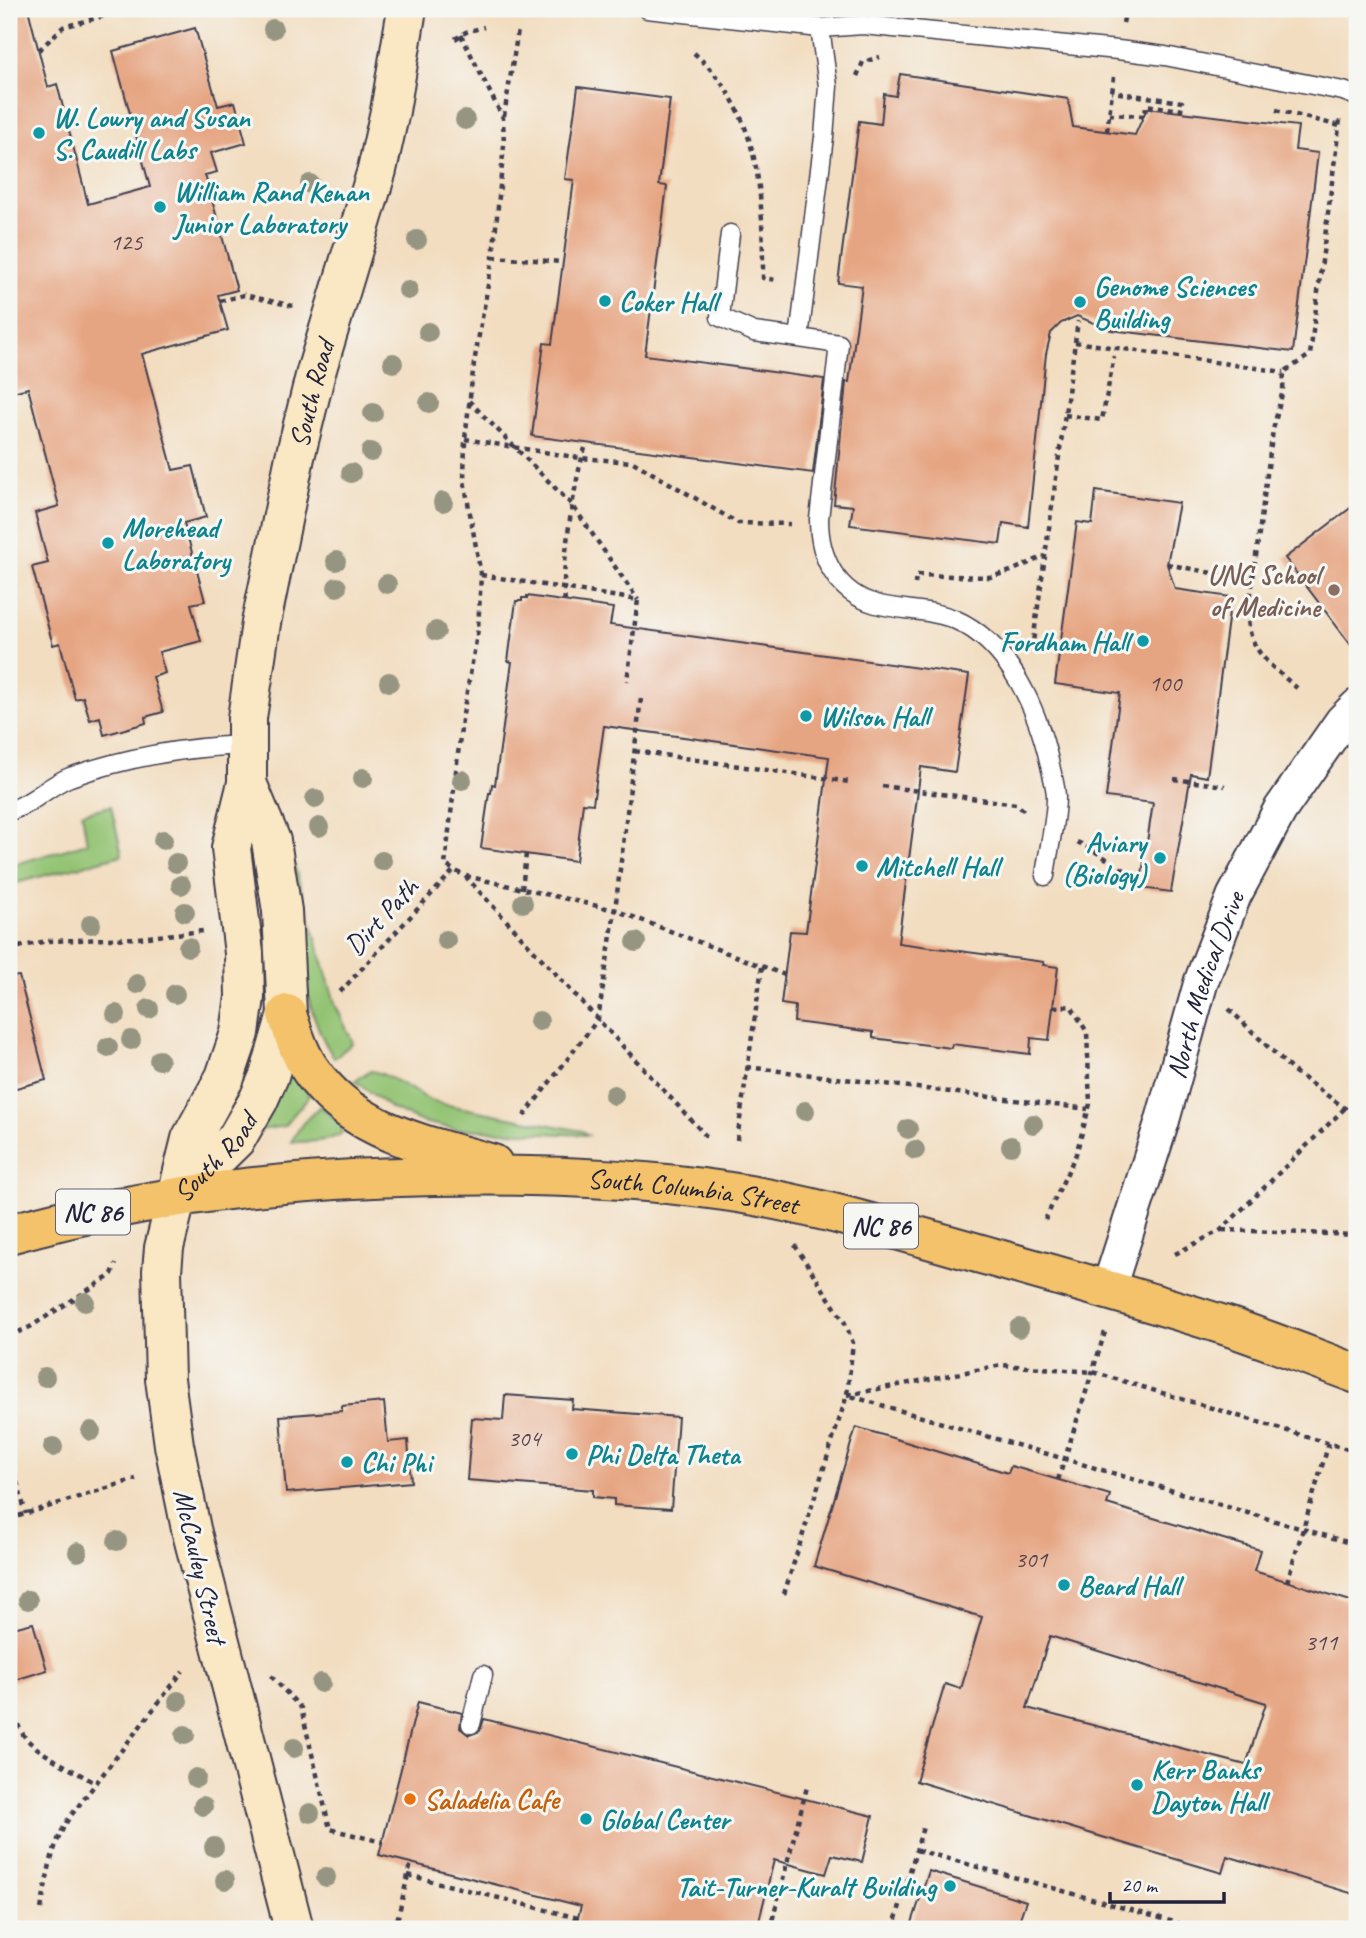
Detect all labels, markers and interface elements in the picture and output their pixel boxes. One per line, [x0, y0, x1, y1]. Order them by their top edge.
place label: W. Lowry and Susan S. Caudill Labs [53, 100, 251, 167]
marker: W. Lowry and Susan S. Caudill Labs [31, 125, 47, 141]
place label: William Rand Kenan Junior Laboratory [172, 174, 370, 241]
marker: William Rand Kenan Junior Laboratory [152, 199, 168, 215]
house number: 125 [110, 227, 143, 257]
place label: Genome Sciences Building [1094, 269, 1258, 336]
place label: Coker Hall [619, 284, 723, 319]
marker: Coker Hall [597, 293, 613, 309]
marker: Genome Sciences Building [1072, 294, 1088, 310]
street label: South Road [281, 332, 344, 451]
place label: Morehead Laboratory [122, 510, 232, 578]
marker: Morehead Laboratory [100, 535, 116, 551]
place label: UNC School of Medicine [1207, 557, 1325, 624]
marker: UNC School of Medicine [1326, 582, 1342, 598]
place label: Fordham Hall [1000, 624, 1134, 659]
marker: Fordham Hall [1135, 633, 1151, 649]
house number: 100 [1149, 668, 1183, 698]
place label: Wilson Hall [820, 699, 934, 734]
marker: Wilson Hall [798, 708, 814, 724]
place label: Aviary (Biology) [1062, 825, 1149, 892]
place label: Mitchell Hall [876, 849, 1004, 884]
marker: Aviary (Biology) [1152, 850, 1168, 866]
marker: Mitchell Hall [854, 858, 870, 874]
street label: Dirt Path [337, 869, 427, 962]
street label: North Medical Drive [1158, 885, 1253, 1082]
street label: South Road [166, 1103, 267, 1209]
street label: South Columbia Street [586, 1161, 805, 1223]
road number: NC 86 [56, 1190, 130, 1234]
road number: NC 86 [844, 1204, 918, 1248]
house number: 304 [508, 1423, 542, 1453]
place label: Phi Delta Theta [586, 1437, 742, 1472]
place label: Chi Phi [361, 1445, 435, 1480]
marker: Phi Delta Theta [564, 1446, 580, 1462]
marker: Chi Phi [339, 1454, 355, 1470]
street label: McCauley Street [166, 1486, 236, 1650]
house number: 301 [1015, 1544, 1048, 1574]
place label: Beard Hall [1078, 1568, 1185, 1603]
marker: Beard Hall [1056, 1577, 1072, 1593]
house number: 311 [1305, 1627, 1338, 1657]
place label: Kerr Banks Dayton Hall [1151, 1752, 1271, 1819]
marker: Kerr Banks Dayton Hall [1129, 1777, 1145, 1793]
place label: Saladelia Cafe [424, 1782, 561, 1817]
marker: Saladelia Cafe [402, 1791, 418, 1807]
place label: Global Center [600, 1802, 732, 1837]
marker: Global Center [578, 1811, 594, 1827]
scale bar [1110, 1861, 1224, 1905]
place label: Tait-Turner-Kuralt Building [676, 1869, 938, 1904]
text: 20 m [1121, 1872, 1159, 1898]
marker: Tait-Turner-Kuralt Building [942, 1878, 958, 1894]

